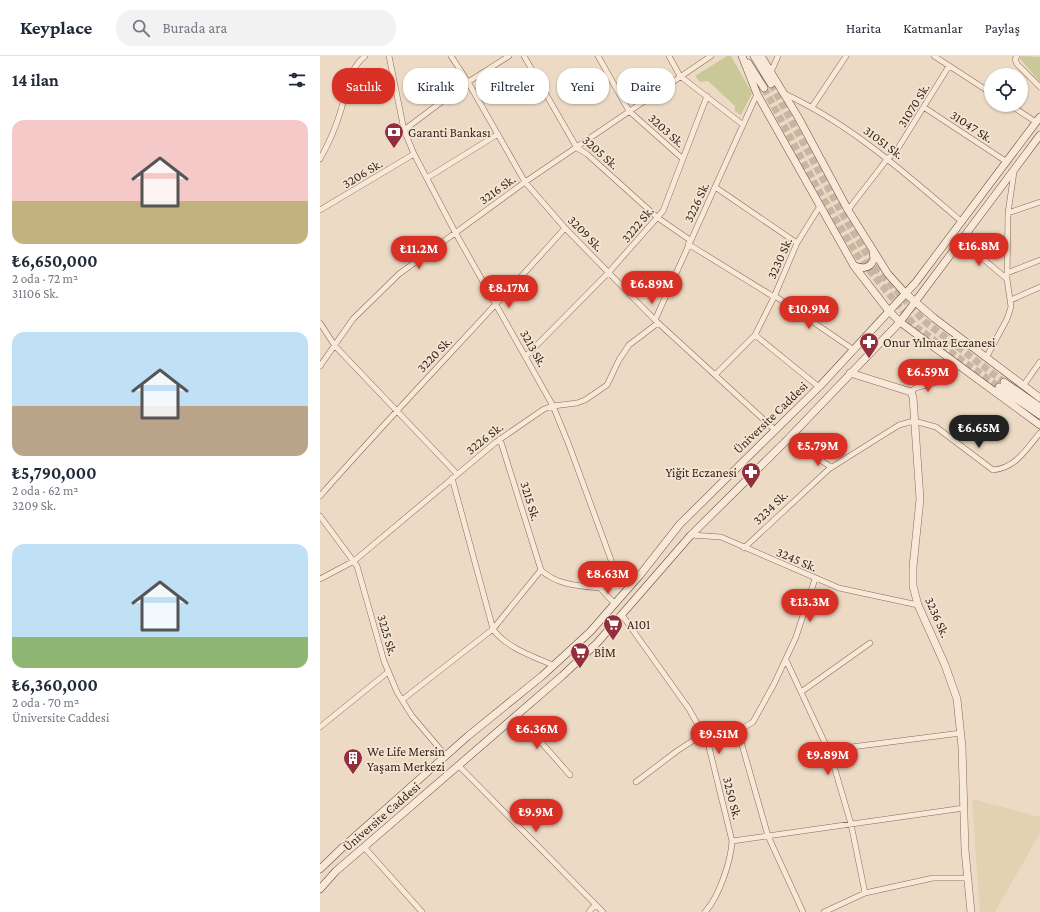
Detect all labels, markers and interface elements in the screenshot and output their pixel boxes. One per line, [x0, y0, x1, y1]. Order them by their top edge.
search box [116, 10, 396, 46]
text: Keyplace [20, 17, 92, 38]
icon: search [130, 17, 152, 39]
text: Burada ara [162, 20, 227, 36]
text: Harita [846, 20, 881, 36]
text: Katmanlar [903, 20, 963, 36]
text: Paylaş [985, 20, 1020, 36]
chip: Satılık [332, 68, 395, 104]
chip: Kiralık [403, 68, 468, 104]
chip: Filtreler [476, 68, 549, 104]
chip: Yeni [557, 68, 609, 104]
chip: Daire [617, 68, 675, 104]
map controls [984, 68, 1028, 112]
button: locate [984, 68, 1028, 112]
icon: filters [286, 69, 308, 91]
text: 14 ilan [12, 71, 59, 90]
street label: 31070 Sk. [894, 81, 933, 130]
street label: 31047 Sk. [948, 107, 996, 146]
street label: 3203 Sk. [645, 110, 688, 151]
bank icon: Garanti Bankası [383, 121, 405, 149]
street label: 31051 Sk. [861, 123, 907, 162]
place label: Garanti Bankası [408, 125, 491, 140]
street label: 3205 Sk. [579, 132, 622, 173]
icon: home [124, 146, 196, 218]
street label: 3206 Sk. [340, 156, 385, 191]
street label: 3216 Sk. [476, 171, 518, 208]
street label: 3226 Sk. [681, 180, 712, 225]
street label: 3222 Sk. [618, 203, 657, 245]
street label: 3209 Sk. [565, 212, 606, 254]
pin: ₺16.8M [946, 233, 1012, 267]
street label: 3230 Sk. [764, 235, 795, 281]
pin: ₺11.2M [386, 236, 452, 270]
text: ₺16.8M [958, 238, 1000, 253]
text: ₺11.2M [400, 241, 438, 256]
text: ₺6,650,000 [12, 252, 98, 271]
text: 2 oda · 72 m² [12, 271, 78, 286]
pin: ₺6.89M [619, 271, 685, 305]
pin: ₺8.17M [476, 275, 542, 309]
text: ₺6.89M [630, 276, 674, 291]
text: ₺8.17M [489, 280, 529, 295]
text: 31106 Sk. [12, 286, 59, 301]
pin: ₺10.9M [776, 296, 842, 330]
text: ₺10.9M [788, 301, 830, 316]
street label: 3213 Sk. [517, 327, 550, 370]
pharmacy icon: Onur Yılmaz Eczanesi [858, 331, 880, 359]
street label: 3220 Sk. [414, 333, 455, 375]
place label: Onur Yılmaz Eczanesi [883, 335, 996, 350]
icon: home [124, 358, 196, 430]
pin: ₺6.59M [895, 359, 961, 393]
text: ₺6.59M [907, 364, 949, 379]
street label: Üniversite Caddesi [730, 378, 811, 457]
pin: ₺6.65M [946, 415, 1012, 449]
street label: 3226 Sk. [463, 419, 506, 457]
text: ₺6.65M [958, 420, 1000, 435]
pin: ₺5.79M [785, 433, 851, 467]
text: ₺5.79M [797, 438, 839, 453]
pharmacy icon: Yiğit Eczanesi [740, 461, 762, 489]
text: ₺5,790,000 [12, 464, 96, 483]
place label: Yiğit Eczanesi [666, 465, 738, 480]
street label: 3215 Sk. [517, 480, 544, 523]
text: 2 oda · 62 m² [12, 483, 78, 498]
street label: 3234 Sk. [750, 487, 791, 528]
text: 3209 Sk. [12, 498, 56, 513]
street label: 3245 Sk. [774, 544, 819, 575]
pin: ₺8.63M [575, 561, 641, 595]
text: ₺8.63M [587, 566, 629, 581]
icon: home [124, 570, 196, 642]
pin: ₺13.3M [777, 589, 843, 623]
text: ₺13.3M [790, 594, 830, 609]
street label: 3236 Sk. [922, 595, 953, 640]
street label: 3225 Sk. [374, 613, 401, 658]
supermarket icon: A101 [602, 613, 624, 641]
place label: A101 [627, 617, 650, 632]
supermarket icon: BİM [569, 641, 591, 669]
place label: BİM [594, 645, 616, 660]
text: ₺6,360,000 [12, 676, 98, 695]
text: 2 oda · 70 m² [12, 695, 79, 710]
text: Üniversite Caddesi [12, 710, 109, 725]
pin: ₺6.36M [504, 716, 570, 750]
text: ₺6.36M [516, 721, 558, 736]
pin: ₺9.51M [686, 721, 752, 755]
text: ₺9.51M [700, 726, 738, 741]
pin: ₺9.89M [795, 742, 861, 776]
place label: We Life Mersin Yaşam Merkezi [367, 744, 445, 774]
building icon: We Life Mersin Yaşam Merkezi [342, 747, 364, 775]
text: ₺9.89M [807, 747, 849, 762]
street label: 3250 Sk. [720, 775, 745, 821]
street label: Üniversite Caddesi [340, 778, 423, 854]
pin: ₺9.9M [508, 799, 564, 833]
text: ₺9.9M [519, 804, 553, 819]

